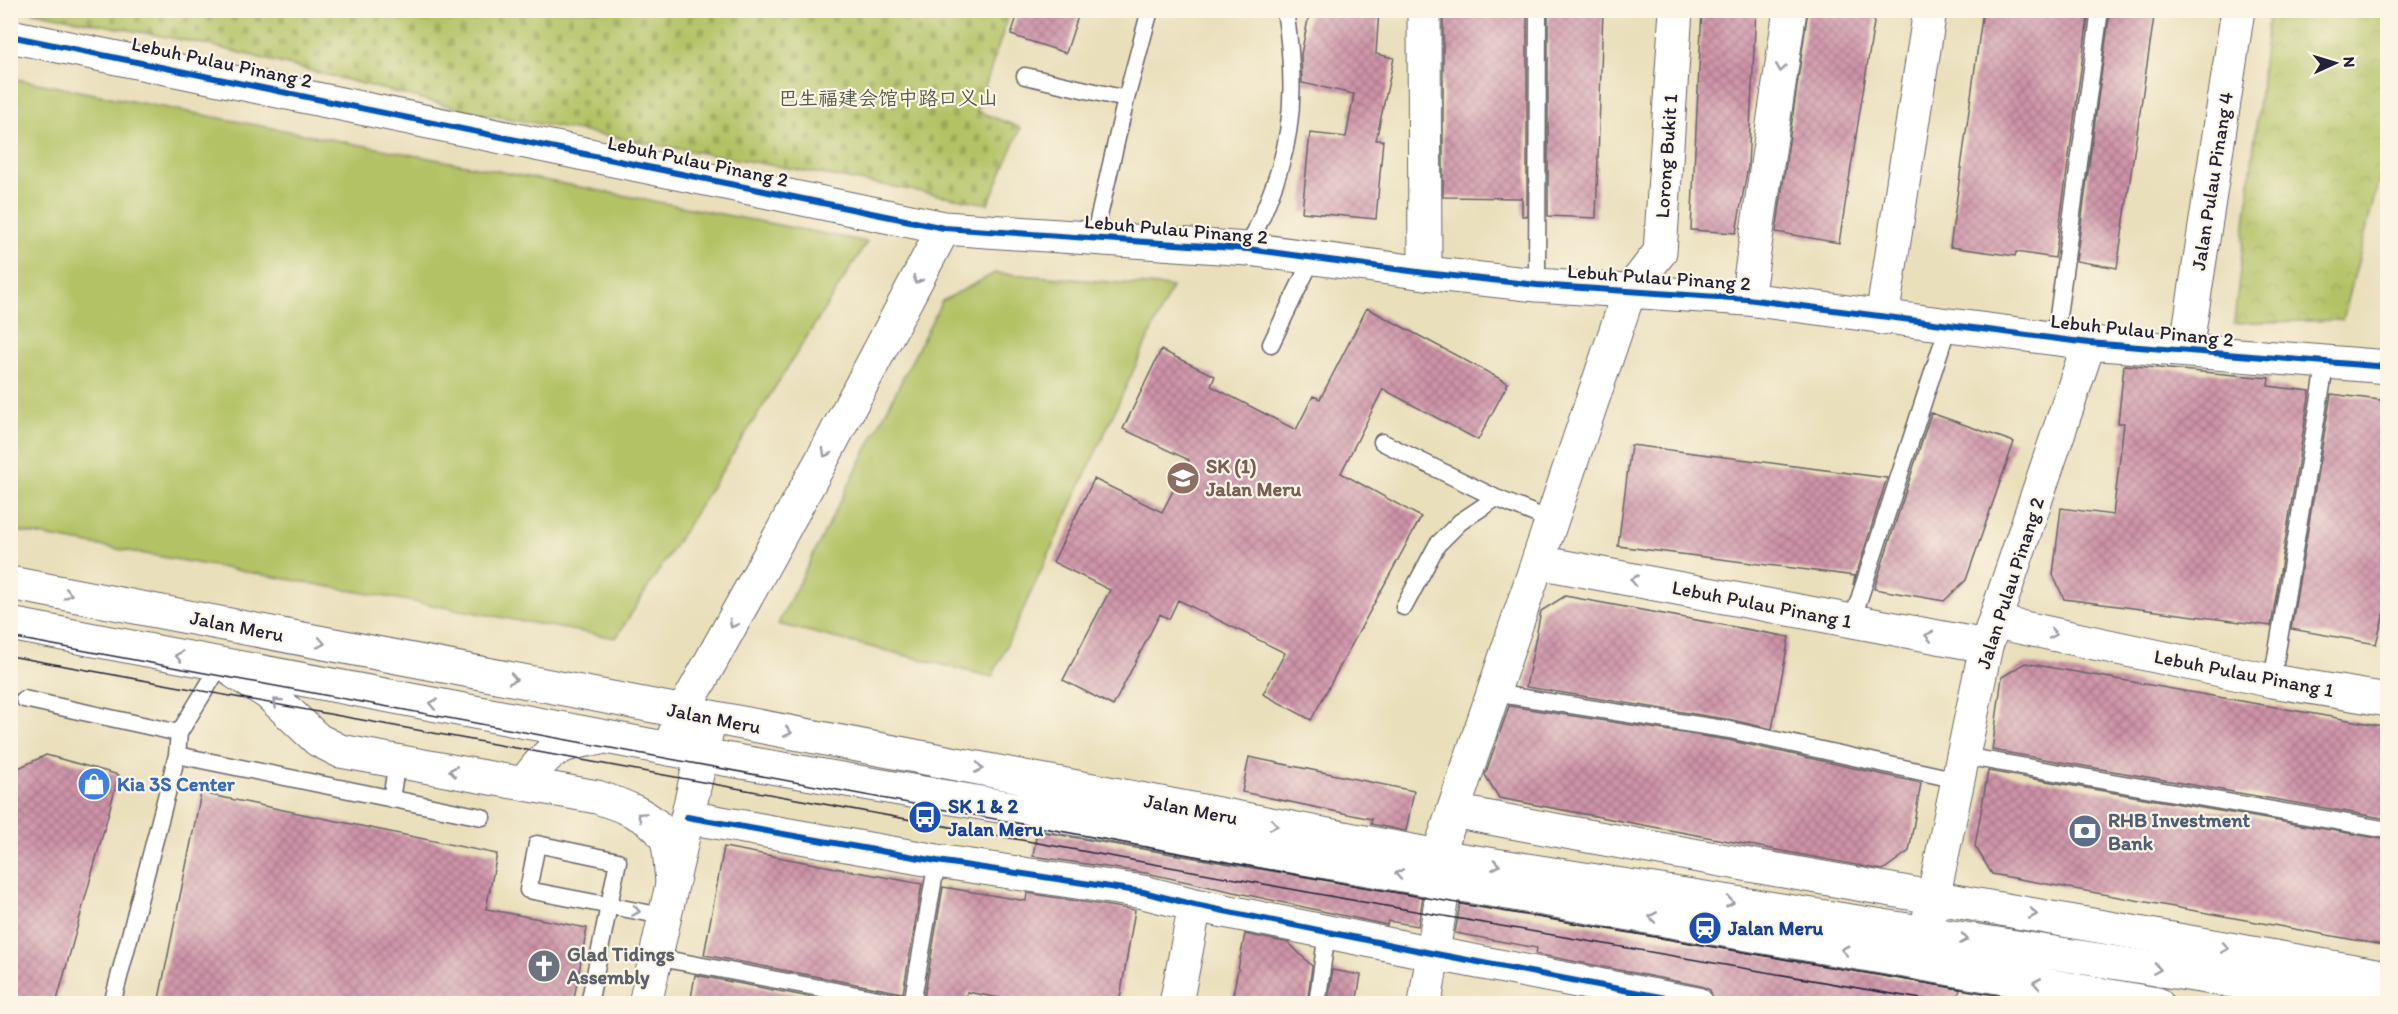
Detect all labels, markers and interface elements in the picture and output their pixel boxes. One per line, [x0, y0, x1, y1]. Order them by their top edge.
street label: Lebuh Pulau Pinang 2 [129, 31, 315, 93]
north arrow [2305, 33, 2365, 93]
text: N [2340, 56, 2359, 68]
one-way arrow [1776, 64, 1788, 73]
park label: 巴生福建会馆中路口义山 [778, 86, 998, 110]
street label: Jalan Pulau Pinang 4 [2186, 90, 2238, 272]
street label: Lorong Bukit 1 [1650, 93, 1682, 219]
street label: Lebuh Pulau Pinang 2 [605, 130, 791, 192]
street label: Lebuh Pulau Pinang 2 [1083, 209, 1269, 249]
street label: Lebuh Pulau Pinang 2 [1566, 259, 1752, 295]
one-way arrow [913, 274, 924, 284]
street label: Lebuh Pulau Pinang 2 [2049, 308, 2235, 352]
one-way arrow [822, 446, 833, 457]
place label: SK (1) Jalan Meru [1205, 454, 1301, 501]
school or university icon: SK (1) Jalan Meru [1165, 460, 1201, 496]
street label: Jalan Pulau Pinang 2 [1971, 494, 2049, 672]
one-way arrow [1630, 574, 1640, 587]
street label: Lebuh Pulau Pinang 1 [1670, 575, 1854, 633]
one-way arrow [63, 587, 73, 600]
street label: Jalan Meru [188, 605, 286, 647]
one-way arrow [729, 618, 740, 628]
one-way arrow [2048, 627, 2058, 640]
one-way arrow [1924, 630, 1934, 643]
one-way arrow [316, 636, 326, 649]
street label: Lebuh Pulau Pinang 1 [2152, 644, 2336, 702]
one-way arrow [174, 650, 184, 663]
one-way arrow [508, 672, 518, 685]
street label: Jalan Meru [665, 697, 763, 739]
one-way arrow [274, 698, 285, 709]
one-way arrow [428, 698, 438, 711]
one-way arrow [782, 725, 792, 738]
one-way arrow [974, 762, 984, 774]
shop icon: Kia 3S Center [76, 766, 112, 802]
one-way arrow [448, 766, 457, 778]
place label: Kia 3S Center [117, 772, 236, 796]
street label: Jalan Meru [1142, 788, 1240, 830]
place label: SK 1 & 2 Jalan Meru [947, 794, 1043, 841]
bus stop icon: SK 1 & 2 Jalan Meru [907, 799, 943, 835]
place label: RHB Investment Bank [2108, 808, 2251, 855]
one-way arrow [636, 812, 647, 823]
bank icon: RHB Investment Bank [2067, 813, 2103, 849]
one-way arrow [1269, 818, 1279, 831]
one-way arrow [1491, 859, 1500, 871]
one-way arrow [1394, 868, 1404, 881]
one-way arrow [1725, 895, 1735, 908]
one-way arrow [631, 904, 641, 917]
one-way arrow [2028, 907, 2038, 920]
station icon: Jalan Meru [1687, 910, 1723, 946]
one-way arrow [1648, 912, 1658, 924]
place label: Jalan Meru [1727, 916, 1823, 940]
one-way arrow [1959, 932, 1969, 944]
one-way arrow [2220, 941, 2230, 954]
place label: Glad Tidings Assembly [566, 942, 675, 990]
one-way arrow [1840, 944, 1850, 957]
church icon: Glad Tidings Assembly [526, 948, 562, 984]
one-way arrow [2152, 962, 2161, 974]
one-way arrow [2033, 977, 2043, 990]

